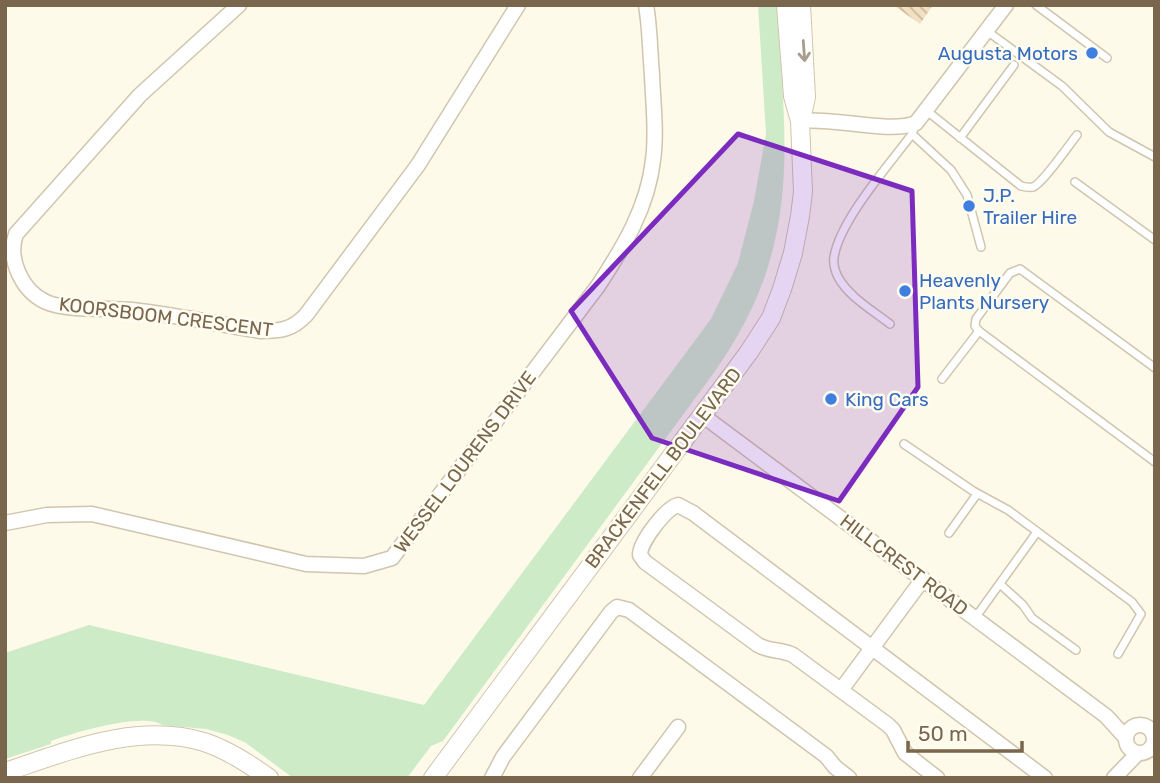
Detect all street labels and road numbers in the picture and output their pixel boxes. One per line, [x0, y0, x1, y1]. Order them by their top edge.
street label: KOORSBOOM CRESCENT [58, 292, 274, 342]
street label: BRACKENFELL BOULEVARD [580, 363, 746, 573]
street label: WESSEL LOURENS DRIVE [389, 367, 541, 557]
street label: HILLCREST ROAD [835, 509, 973, 621]

